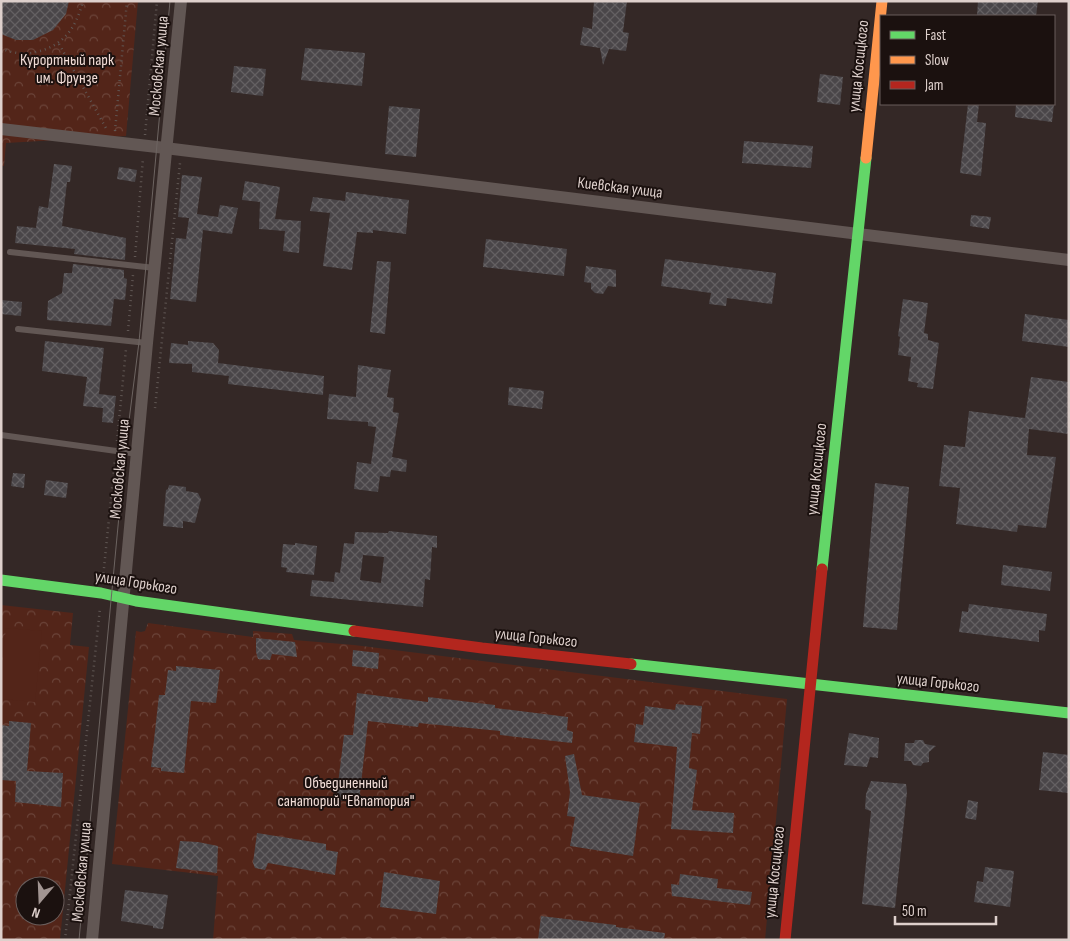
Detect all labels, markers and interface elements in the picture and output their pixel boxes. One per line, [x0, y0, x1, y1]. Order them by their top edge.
street label: Московская улица [145, 15, 173, 117]
legend [880, 15, 1055, 105]
street label: улица Косицкого [845, 19, 873, 113]
text: Fast [925, 26, 947, 45]
park label: Курортный парк им. Фрунзе [20, 51, 115, 88]
text: Slow [925, 51, 949, 70]
text: Jam [924, 76, 943, 95]
street label: Киевская улица [576, 173, 664, 203]
street label: Московская улица [106, 418, 134, 520]
street label: улица Косицкого [803, 422, 831, 516]
street label: улица Горького [93, 567, 179, 599]
street label: улица Горького [494, 624, 578, 652]
street label: улица Горького [896, 669, 980, 697]
park label: Объединенный санаторий "Евпатория" [278, 774, 414, 811]
street label: Московская улица [68, 821, 96, 923]
street label: улица Косицкого [761, 825, 789, 919]
north arrow [15, 876, 65, 926]
scale bar [895, 894, 996, 926]
text: 50 m [902, 902, 927, 921]
text: N [30, 904, 42, 922]

